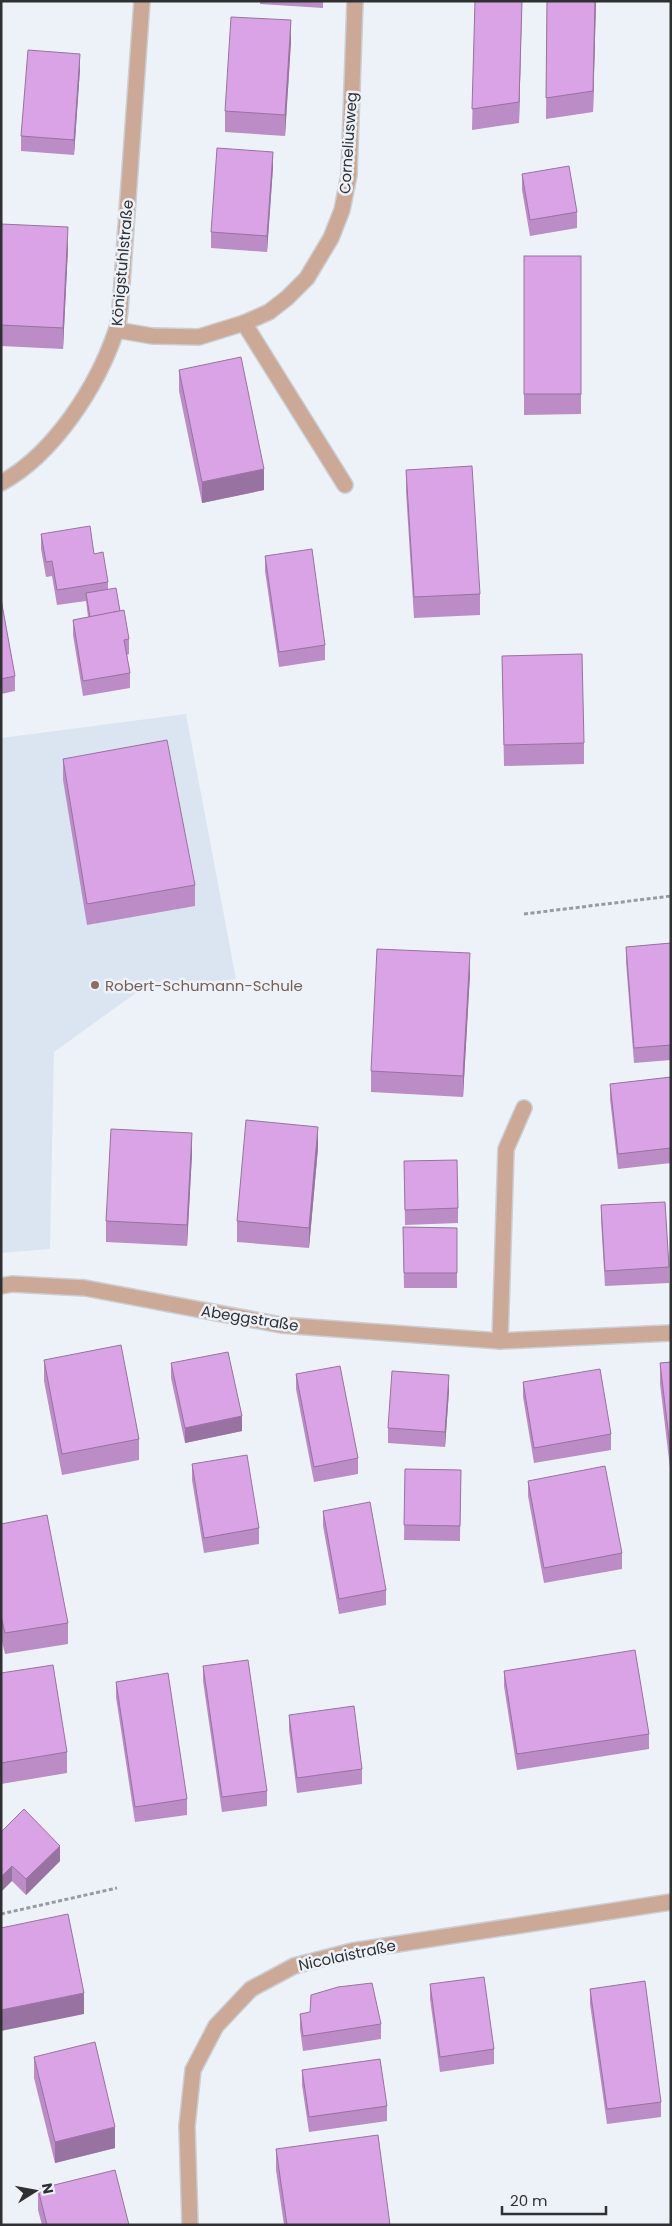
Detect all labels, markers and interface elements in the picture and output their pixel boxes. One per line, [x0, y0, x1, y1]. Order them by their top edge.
street label: Corneliusweg [334, 91, 362, 195]
street label: Königstuhlstraße [106, 199, 138, 327]
place label: Robert-Schumann-Schule [105, 975, 303, 996]
marker: Robert-Schumann-Schule [89, 979, 101, 991]
street label: Abeggstraße [200, 1300, 300, 1336]
street label: Nicolaistraße [296, 1934, 398, 1976]
north arrow [10, 2166, 60, 2216]
text: N [37, 2181, 59, 2196]
scale bar [502, 2184, 606, 2216]
text: 20 m [510, 2190, 548, 2211]

